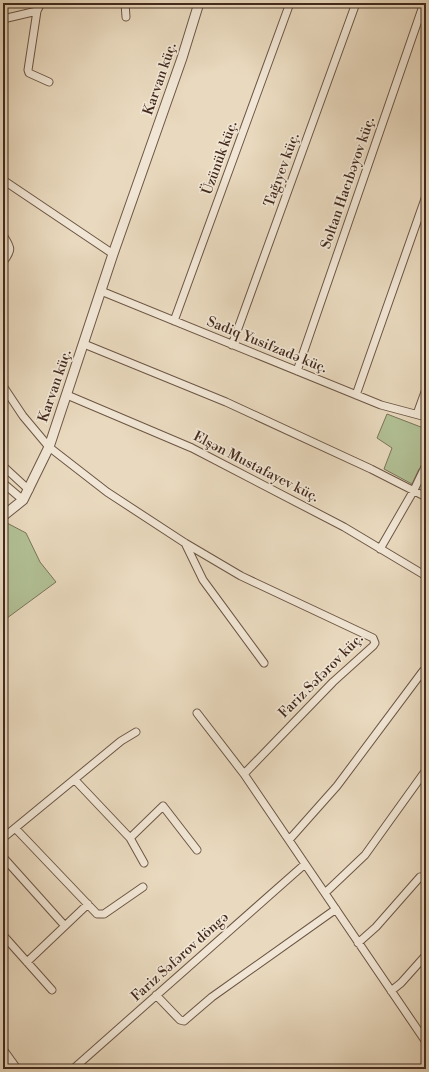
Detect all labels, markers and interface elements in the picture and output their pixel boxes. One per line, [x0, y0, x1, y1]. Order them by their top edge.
street label: Karvan küç. [139, 40, 181, 118]
street label: Soltan Hacıbəyov küç. [317, 115, 379, 251]
street label: Üzünük küç. [196, 118, 242, 197]
street label: Tağıyev küç. [260, 131, 304, 209]
street label: Sadiq Yusifzadə küç. [204, 313, 330, 377]
street label: Karvan küç. [34, 347, 76, 425]
street label: Elşən Mustafayev küç. [190, 428, 322, 506]
street label: Fariz Səfərov küç. [275, 630, 367, 722]
street label: Fariz Səfərov döngə [127, 908, 233, 1006]

